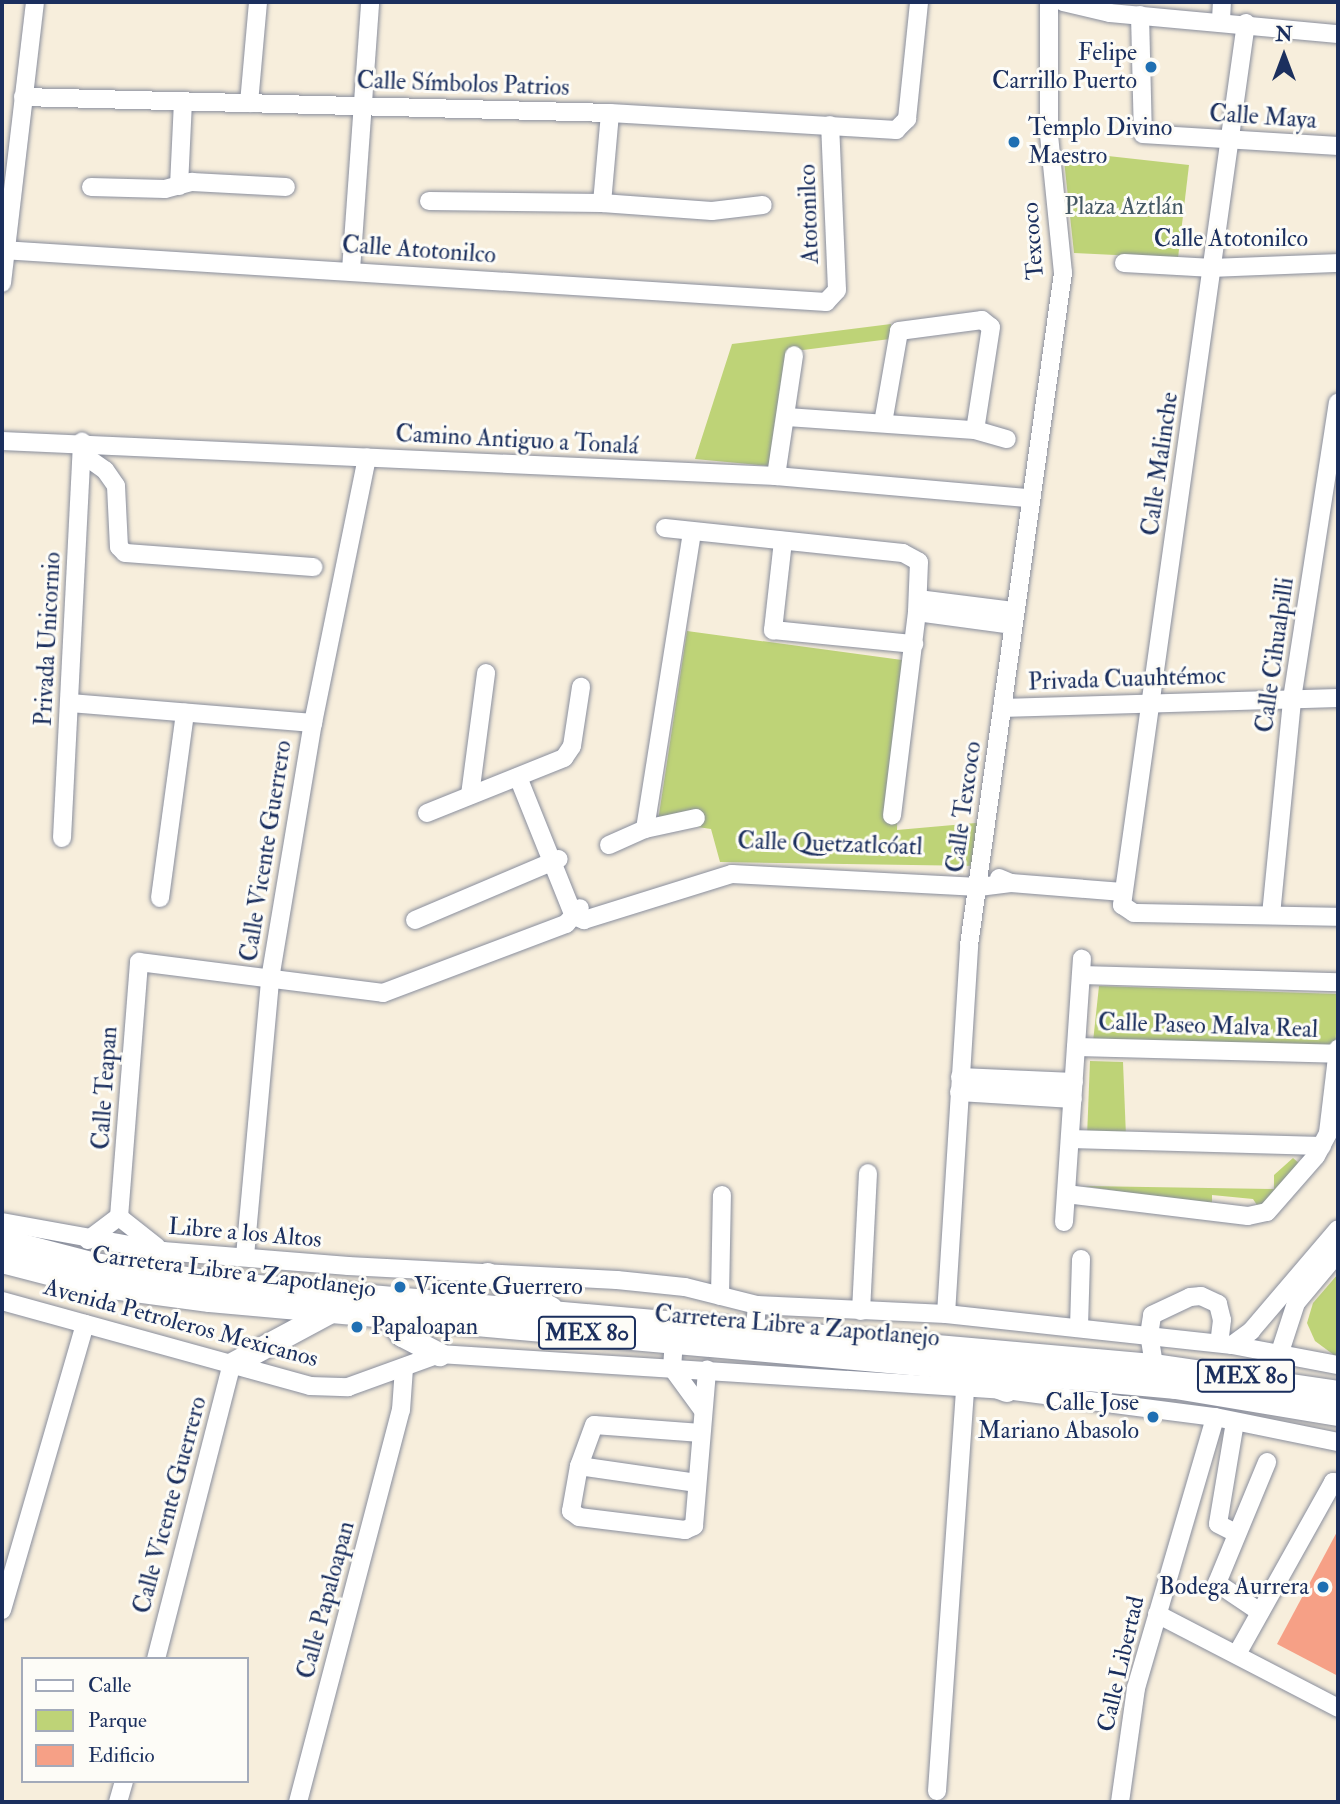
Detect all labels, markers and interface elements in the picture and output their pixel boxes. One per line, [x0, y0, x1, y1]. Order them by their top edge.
north arrow [1249, 21, 1319, 91]
text: N [1275, 23, 1293, 47]
place label: Felipe Carrillo Puerto [992, 39, 1137, 95]
marker: Felipe Carrillo Puerto [1143, 59, 1159, 75]
street label: Calle Símbolos Patrios [356, 66, 570, 102]
street label: Calle Maya [1208, 99, 1318, 135]
place label: Templo Divino Maestro [1028, 114, 1172, 170]
marker: Templo Divino Maestro [1006, 134, 1022, 150]
street label: Atotonilco [793, 164, 825, 264]
park label: Plaza Aztlán [1064, 193, 1184, 221]
street label: Texcoco [1016, 201, 1050, 281]
street label: Calle Atotonilco [1154, 225, 1308, 253]
street label: Calle Atotonilco [341, 230, 497, 270]
street label: Calle Malinche [1136, 390, 1184, 538]
street label: Camino Antiguo a Tonalá [395, 419, 639, 461]
street label: Privada Unicornio [29, 551, 67, 727]
street label: Calle Cihualpilli [1250, 576, 1300, 734]
street label: Privada Cuauhtémoc [1028, 661, 1226, 697]
street label: Calle Vicente Guerrero [234, 738, 298, 964]
street label: Calle Texcoco [941, 740, 987, 874]
street label: Calle Quetzatlcóatl [737, 826, 923, 862]
street label: Calle Paseo Malva Real [1098, 1008, 1318, 1044]
street label: Calle Teapan [86, 1025, 124, 1151]
street label: Libre a los Altos [167, 1212, 323, 1254]
street label: Carretera Libre a Zapotlanejo [90, 1240, 378, 1304]
street label: Avenida Petroleros Mexicanos [41, 1272, 321, 1374]
place label: Vicente Guerrero [414, 1273, 583, 1301]
marker: Vicente Guerrero [392, 1279, 408, 1295]
street label: Carretera Libre a Zapotlanejo [653, 1299, 941, 1353]
place label: Papaloapan [371, 1313, 478, 1341]
road number: MEX 80 [536, 1314, 638, 1352]
marker: Papaloapan [349, 1319, 365, 1335]
road number: MEX 80 [1195, 1357, 1297, 1396]
place label: Calle Jose Mariano Abasolo [978, 1389, 1139, 1445]
street label: Calle Vicente Guerrero [127, 1393, 213, 1617]
marker: Calle Jose Mariano Abasolo [1145, 1409, 1161, 1425]
street label: Calle Papaloapan [291, 1518, 361, 1682]
place label: Bodega Aurrera [1159, 1573, 1309, 1601]
marker: Bodega Aurrera [1315, 1579, 1331, 1595]
street label: Calle Libertad [1091, 1593, 1151, 1735]
legend [21, 1657, 248, 1783]
text: Calle [88, 1672, 131, 1699]
text: Parque [88, 1707, 147, 1734]
text: Edificio [88, 1742, 155, 1769]

